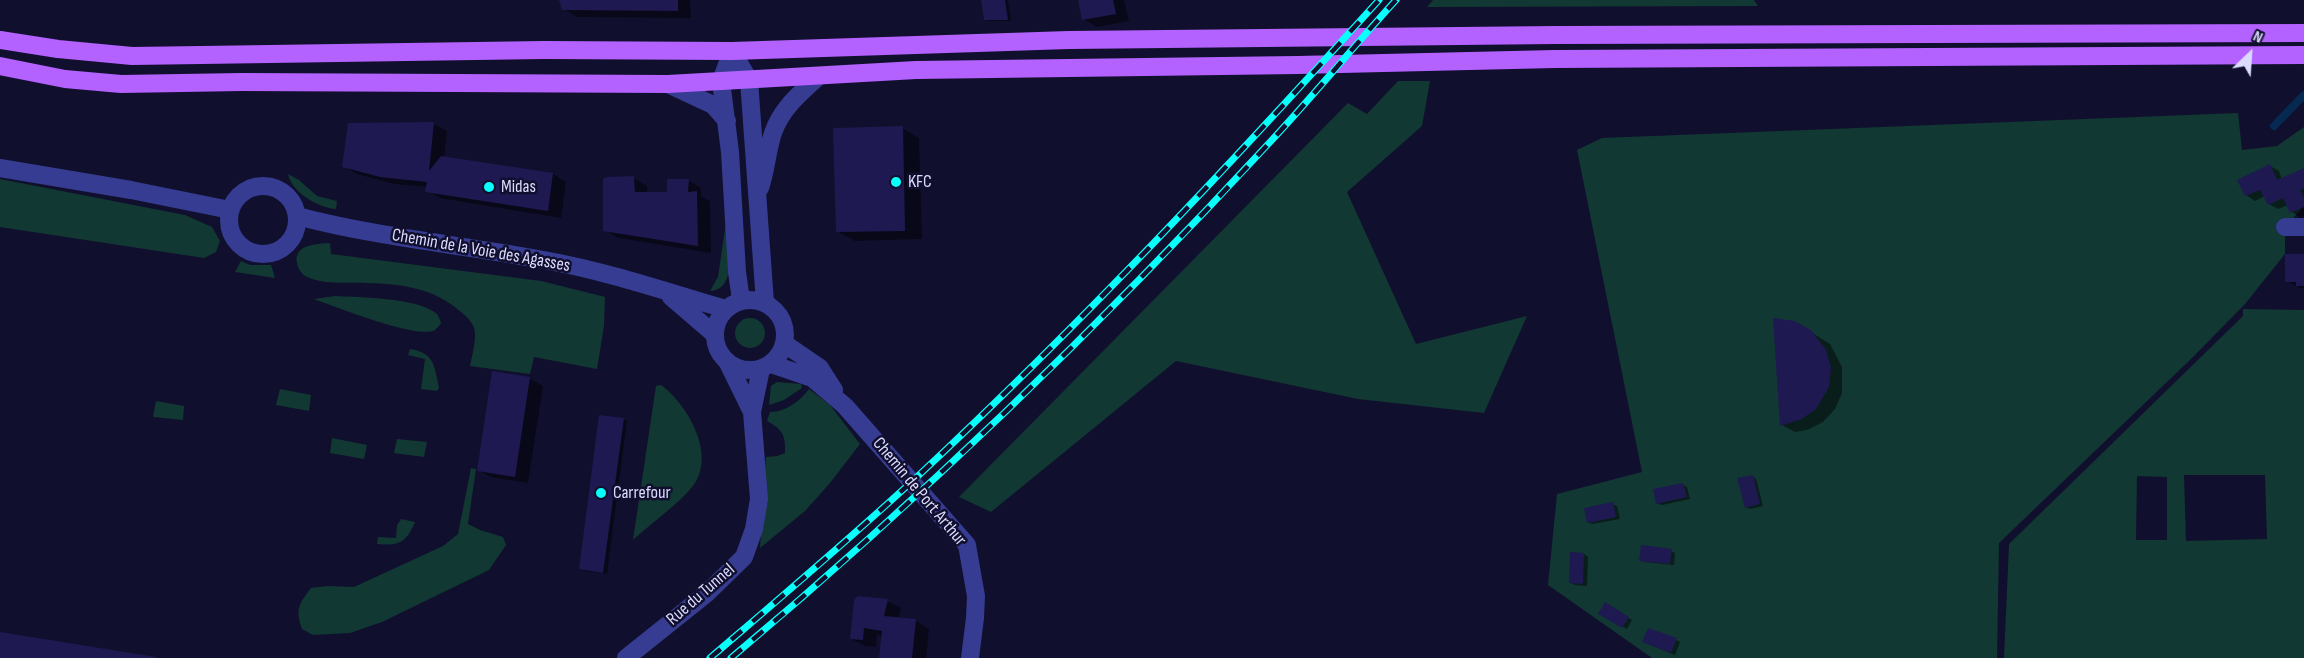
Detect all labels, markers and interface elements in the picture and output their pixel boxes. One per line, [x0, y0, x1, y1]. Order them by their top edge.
north arrow [2220, 24, 2280, 84]
text: N [2250, 27, 2266, 48]
place label: KFC [908, 171, 932, 193]
marker: KFC [889, 175, 903, 189]
place label: Midas [501, 176, 536, 198]
marker: Midas [482, 180, 496, 194]
street label: Chemin de la Voie des Agasses [390, 225, 572, 277]
street label: Chemin de Port Arthur [867, 433, 971, 551]
place label: Carrefour [613, 482, 671, 504]
marker: Carrefour [594, 486, 608, 500]
street label: Rue du Tunnel [662, 560, 740, 630]

